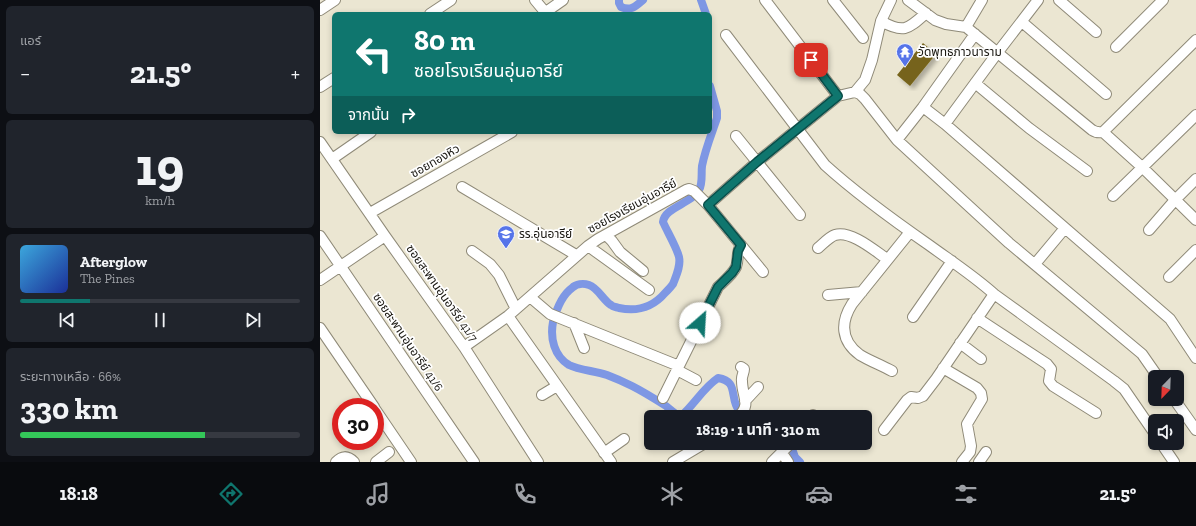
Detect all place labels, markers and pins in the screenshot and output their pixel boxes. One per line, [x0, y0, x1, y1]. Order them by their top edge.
temple icon: วัดพุทธภาวนาราม [895, 42, 915, 67]
pin [794, 43, 828, 77]
place label: วัดพุทธภาวนาราม [918, 45, 1002, 59]
school or university icon: รร.อุ่นอารีย์ [496, 224, 516, 249]
place label: รร.อุ่นอารีย์ [519, 227, 572, 241]

